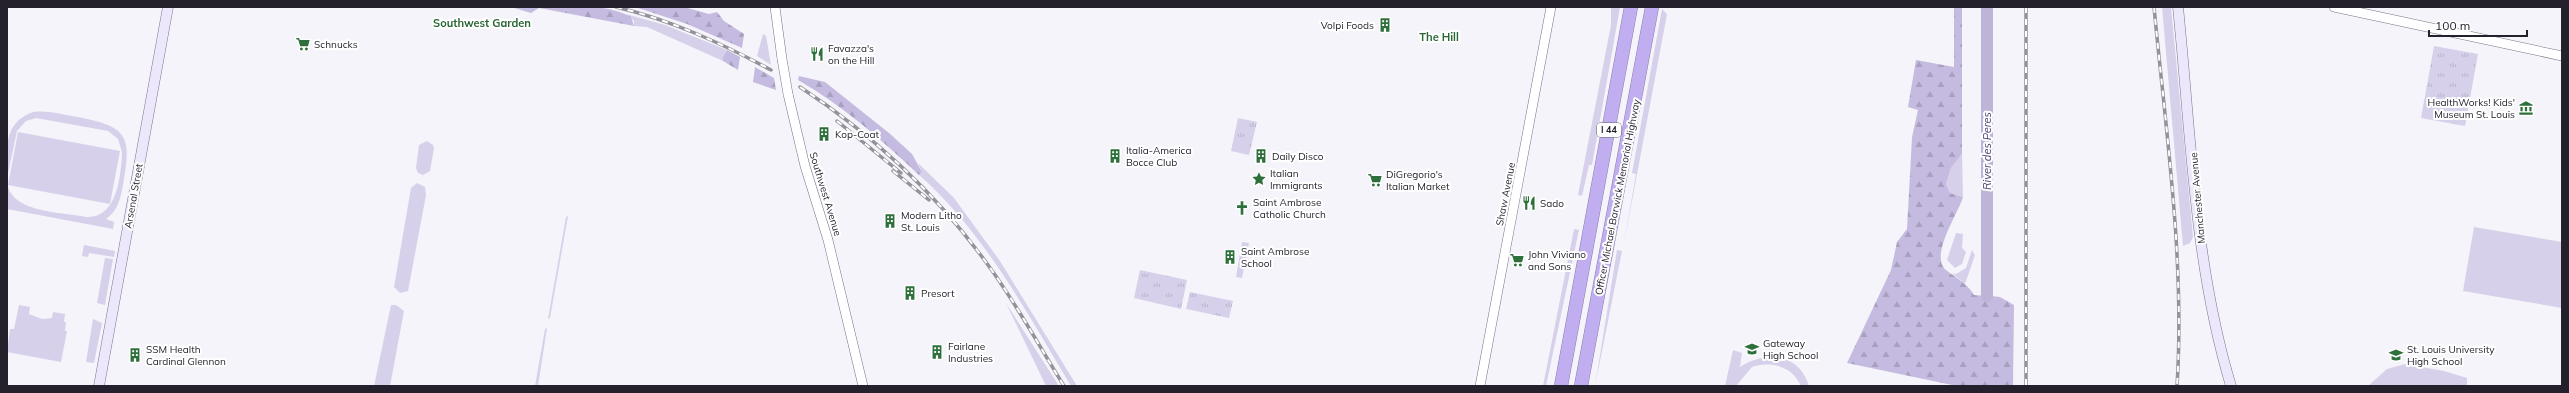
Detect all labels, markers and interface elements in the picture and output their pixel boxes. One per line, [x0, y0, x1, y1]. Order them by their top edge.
scale bar [2429, 12, 2527, 38]
district label: Southwest Garden [433, 16, 531, 30]
building icon: Volpi Foods [1377, 17, 1393, 33]
text: 100 m [2435, 18, 2470, 33]
place label: Volpi Foods [1321, 19, 1374, 32]
district label: The Hill [1419, 30, 1459, 44]
supermarket icon: Schnucks [295, 36, 311, 52]
place label: Schnucks [314, 38, 358, 51]
place label: Favazza's on the Hill [828, 42, 874, 67]
restaurant icon: Favazza's on the Hill [809, 46, 825, 62]
place label: HealthWorks! Kids' Museum St. Louis [2427, 96, 2515, 121]
street label: Officer Michael Barwick Memorial Highway [1592, 97, 1643, 296]
museum icon: HealthWorks! Kids' Museum St. Louis [2518, 100, 2534, 116]
water label: River des Peres [1980, 111, 1994, 190]
road number: I 44 [1597, 123, 1621, 137]
building icon: Kop-Coat [816, 126, 832, 142]
place label: Kop-Coat [835, 128, 880, 141]
place label: Italia-America Bocce Club [1126, 144, 1191, 169]
building icon: Italia-America Bocce Club [1107, 148, 1123, 164]
building icon: Daily Disco [1253, 148, 1269, 164]
place label: Daily Disco [1272, 150, 1324, 163]
street label: Southwest Avenue [807, 151, 844, 238]
street label: Manchester Avenue [2187, 152, 2208, 244]
street label: Shaw Avenue [1493, 161, 1518, 227]
street label: Arsenal Street [121, 162, 146, 230]
place label: Italian Immigrants [1270, 167, 1323, 192]
place label: DiGregorio's Italian Market [1386, 168, 1450, 193]
place icon: Italian Immigrants [1251, 171, 1267, 187]
supermarket icon: DiGregorio's Italian Market [1367, 172, 1383, 188]
restaurant icon: Sado [1521, 195, 1537, 211]
place label: Saint Ambrose Catholic Church [1253, 196, 1326, 221]
place label: Sado [1540, 197, 1564, 210]
church icon: Saint Ambrose Catholic Church [1234, 200, 1250, 216]
place label: Modern Litho St. Louis [901, 209, 962, 234]
building icon: Modern Litho St. Louis [882, 213, 898, 229]
place label: Saint Ambrose School [1241, 245, 1309, 270]
place label: John Viviano and Sons [1528, 248, 1586, 273]
building icon: Saint Ambrose School [1222, 249, 1238, 265]
supermarket icon: John Viviano and Sons [1509, 252, 1525, 268]
building icon: Presort [902, 285, 918, 301]
place label: Presort [921, 287, 955, 300]
place label: Gateway High School [1763, 337, 1818, 362]
place label: Fairlane Industries [948, 340, 993, 365]
school or university icon: Gateway High School [1744, 341, 1760, 357]
place label: SSM Health Cardinal Glennon [146, 343, 226, 368]
place label: St. Louis University High School [2407, 343, 2495, 368]
building icon: Fairlane Industries [929, 344, 945, 360]
building icon: SSM Health Cardinal Glennon [127, 347, 143, 363]
school or university icon: St. Louis University High School [2388, 347, 2404, 363]

